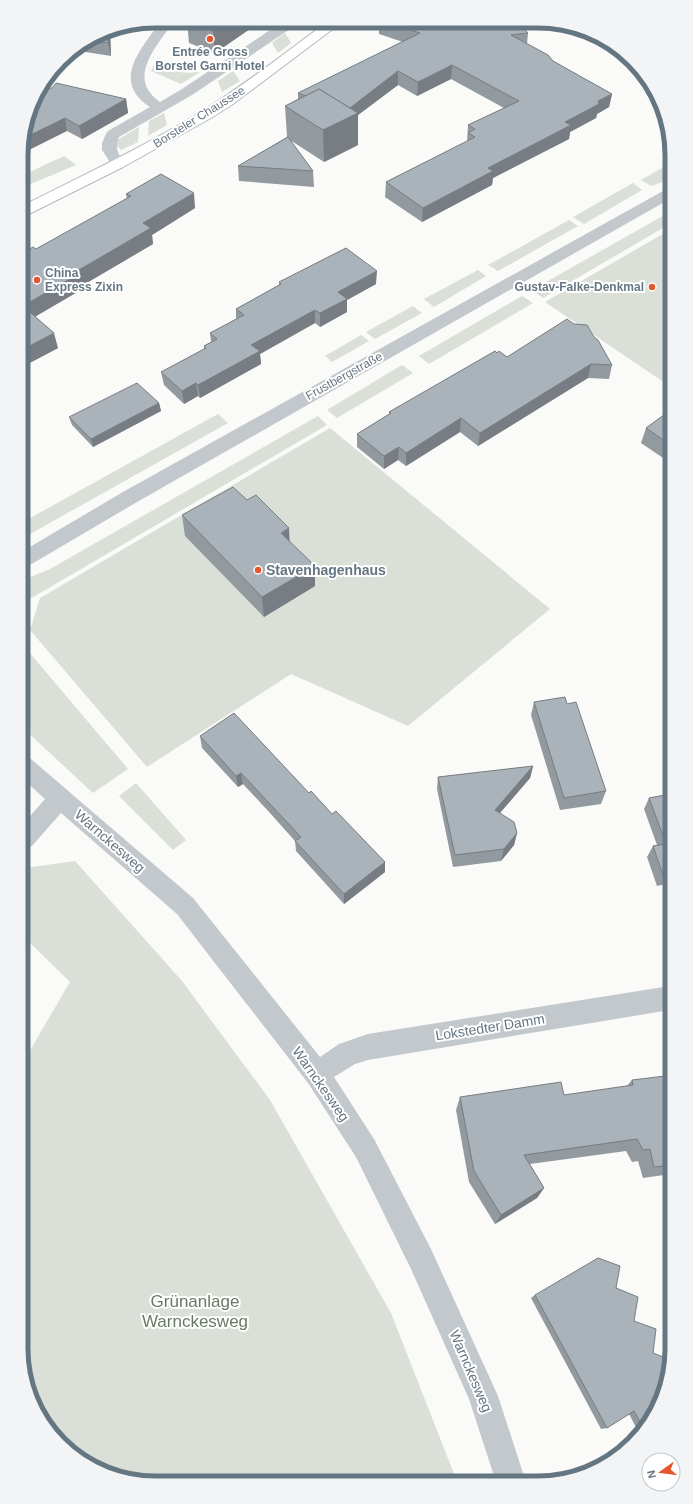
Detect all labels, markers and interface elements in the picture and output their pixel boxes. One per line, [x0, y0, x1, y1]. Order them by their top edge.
marker: Entrée Gross Borstel Garni Hotel [205, 34, 215, 44]
place label: Entrée Gross Borstel Garni Hotel [155, 45, 265, 73]
street label: Borsteler Chaussee [151, 83, 248, 151]
place label: China Express Zixin [45, 266, 123, 294]
marker: China Express Zixin [32, 275, 42, 285]
place label: Gustav-Falke-Denkmal [515, 280, 644, 294]
marker: Gustav-Falke-Denkmal [647, 282, 657, 292]
street label: Frustbergstraße [303, 349, 385, 403]
place label: Stavenhagenhaus [266, 562, 386, 578]
marker: Stavenhagenhaus [253, 565, 263, 575]
street label: Warnckesweg [72, 806, 148, 876]
street label: Lokstedter Damm [434, 1010, 546, 1044]
street label: Warnckesweg [289, 1044, 353, 1124]
park label: Grünanlage Warnckesweg [142, 1292, 248, 1331]
street label: Warnckesweg [447, 1328, 495, 1414]
north arrow [641, 1452, 681, 1492]
text: N [645, 1469, 658, 1480]

